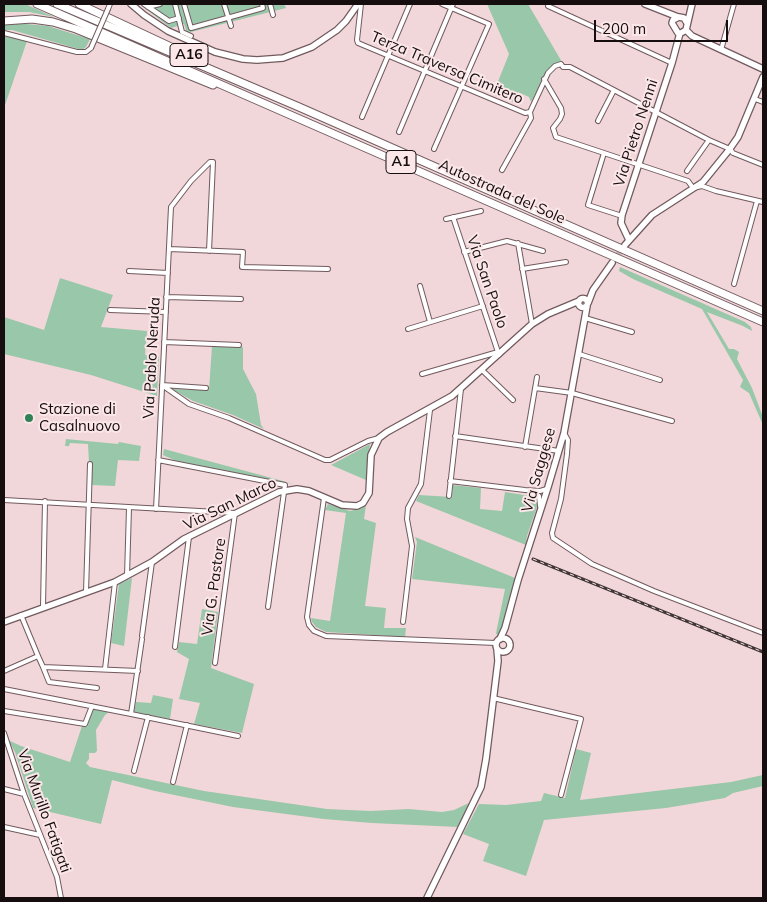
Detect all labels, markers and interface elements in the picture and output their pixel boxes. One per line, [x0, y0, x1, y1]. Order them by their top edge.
scale bar [597, 10, 731, 42]
text: 200 m [602, 19, 646, 38]
street label: Terza Traversa Cimitero [368, 28, 526, 108]
road number: A16 [170, 44, 208, 66]
street label: Via Pietro Nenni [610, 77, 662, 189]
road number: A1 [386, 150, 416, 173]
street label: Autostrada del Sole [436, 156, 568, 228]
street label: Via San Paolo [463, 233, 511, 331]
street label: Via Pablo Neruda [140, 297, 164, 419]
place label: Stazione di Casalnuovo [39, 400, 120, 435]
marker: Stazione di Casalnuovo [23, 412, 35, 424]
street label: Via Saggese [518, 426, 560, 514]
street label: Via San Marco [181, 474, 279, 534]
street label: Via G. Pastore [198, 537, 230, 637]
street label: Via Murillo Fatigati [13, 747, 75, 875]

